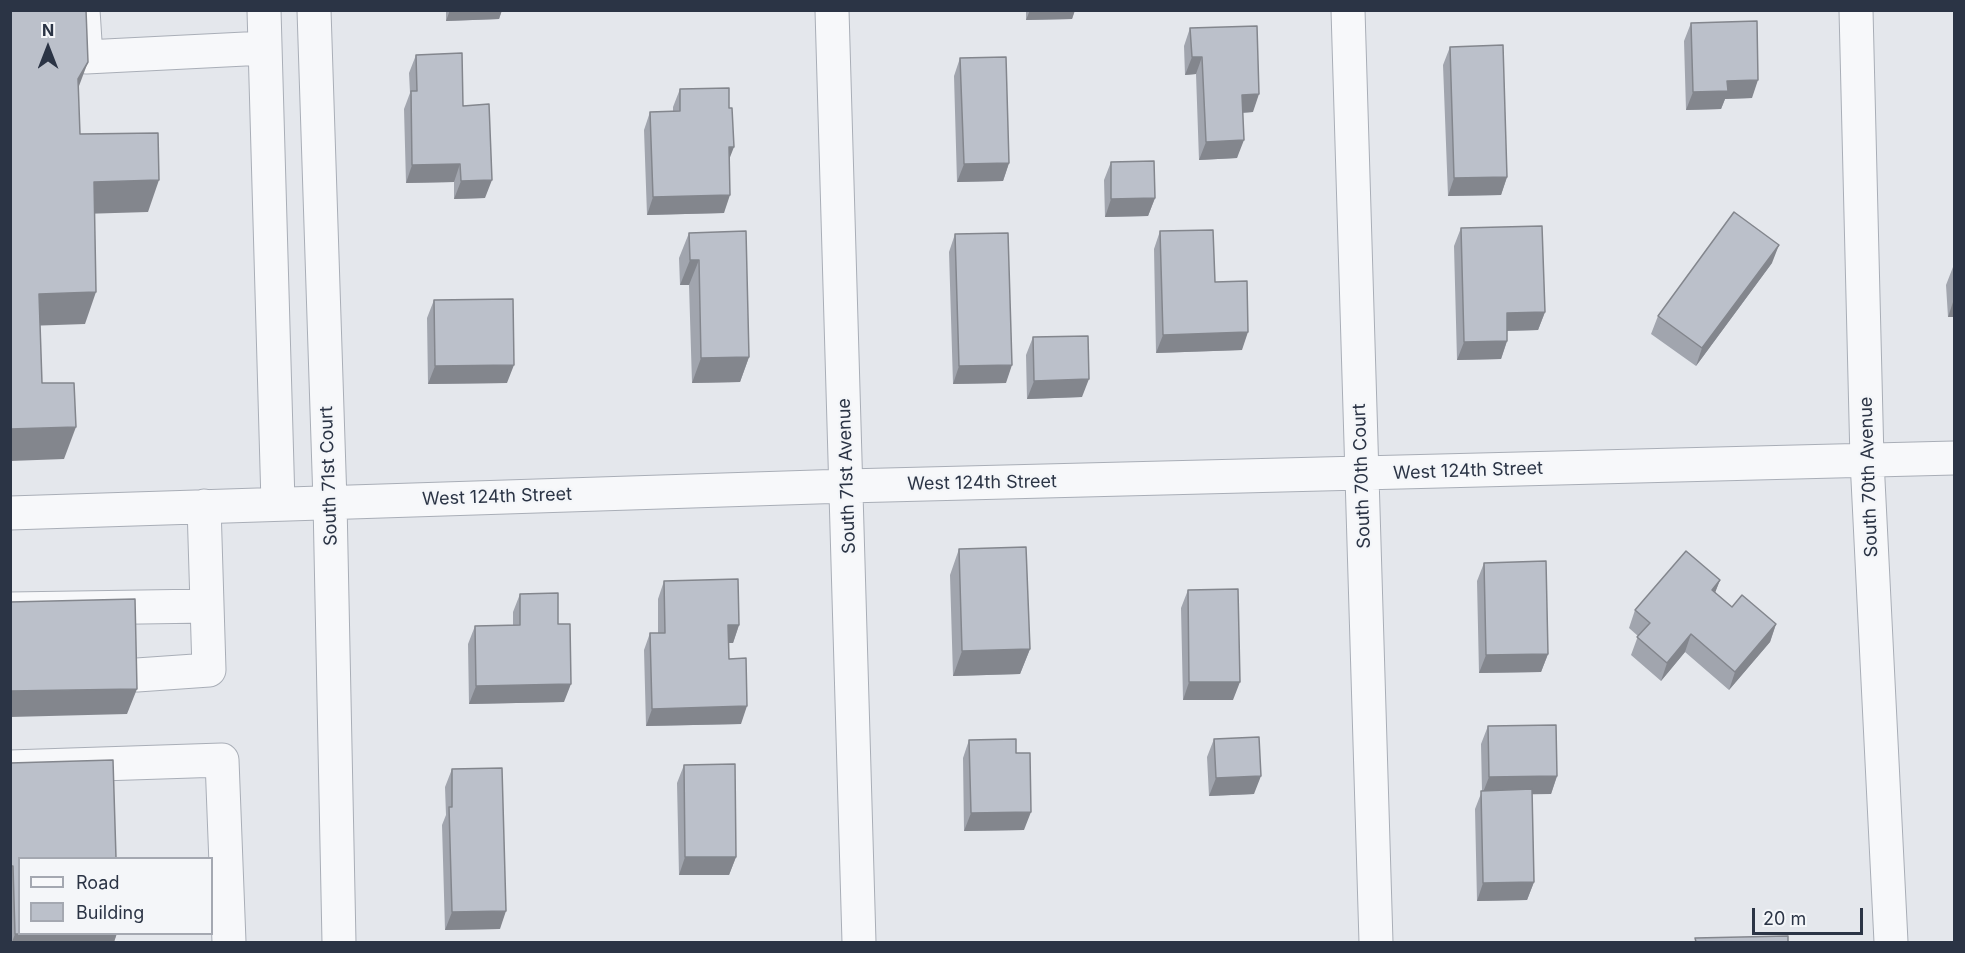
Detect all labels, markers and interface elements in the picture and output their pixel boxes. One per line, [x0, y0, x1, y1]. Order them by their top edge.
north arrow [18, 18, 78, 78]
text: N [42, 20, 54, 40]
street label: South 70th Avenue [1855, 396, 1883, 558]
street label: South 71st Avenue [833, 398, 861, 554]
street label: South 70th Court [1349, 403, 1375, 549]
street label: South 71st Court [316, 406, 342, 546]
street label: West 124th Street [1393, 458, 1543, 484]
street label: West 124th Street [907, 471, 1057, 495]
street label: West 124th Street [422, 484, 572, 510]
legend [18, 857, 213, 935]
text: Road [76, 872, 119, 893]
scale bar [1755, 896, 1866, 934]
text: Building [76, 902, 144, 923]
text: 20 m [1763, 908, 1806, 929]

